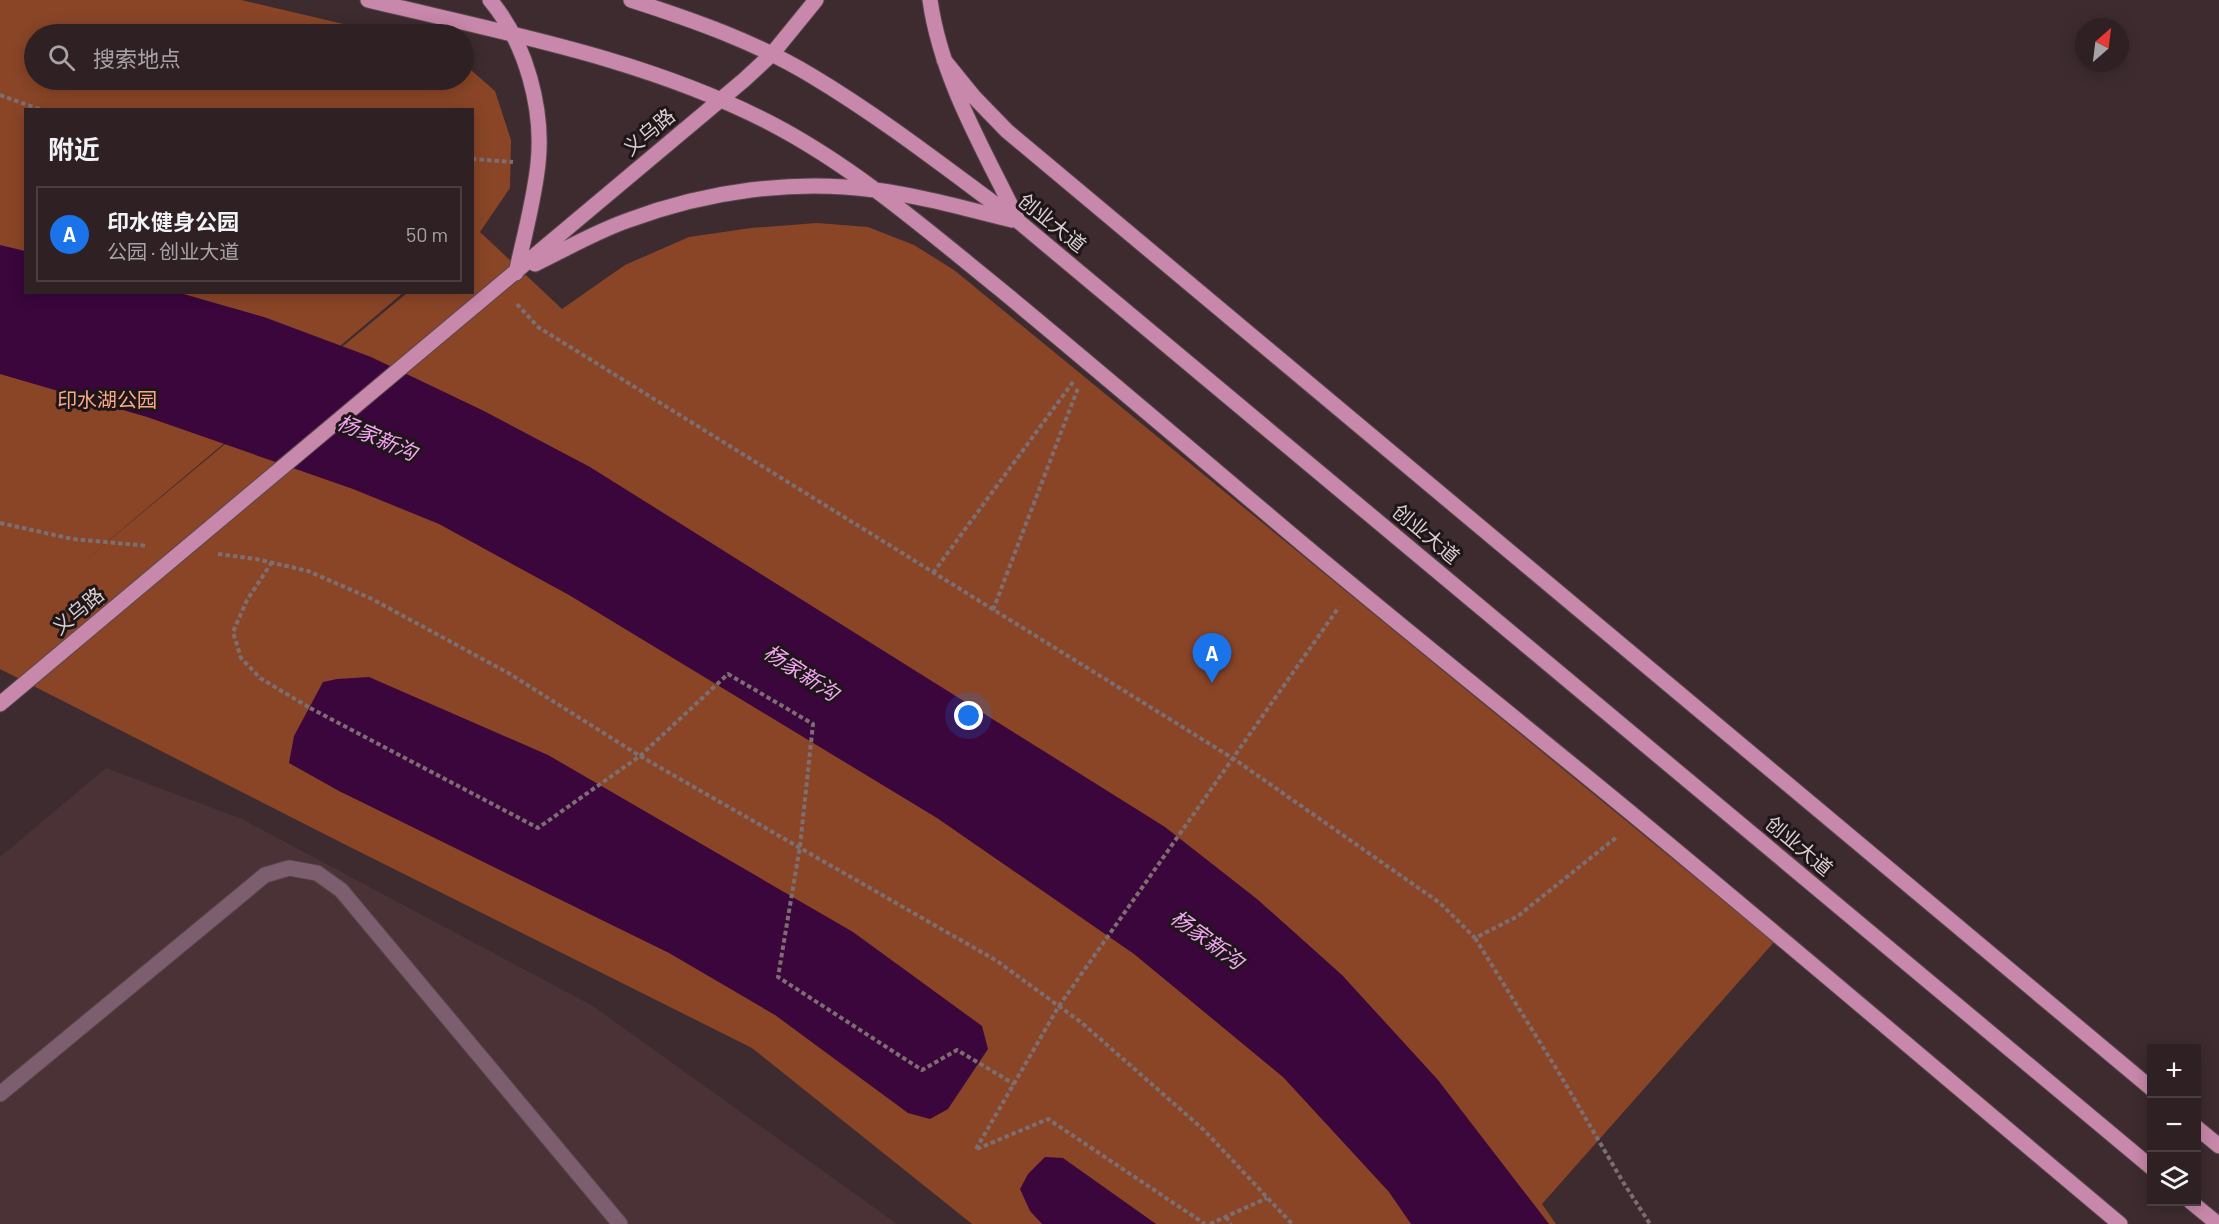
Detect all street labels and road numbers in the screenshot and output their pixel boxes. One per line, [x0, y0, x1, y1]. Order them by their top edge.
street label: 义乌路 [618, 103, 679, 160]
street label: 创业大道 [1014, 188, 1091, 257]
street label: 创业大道 [1388, 498, 1465, 568]
street label: 义乌路 [47, 582, 108, 639]
street label: 创业大道 [1761, 810, 1838, 880]

